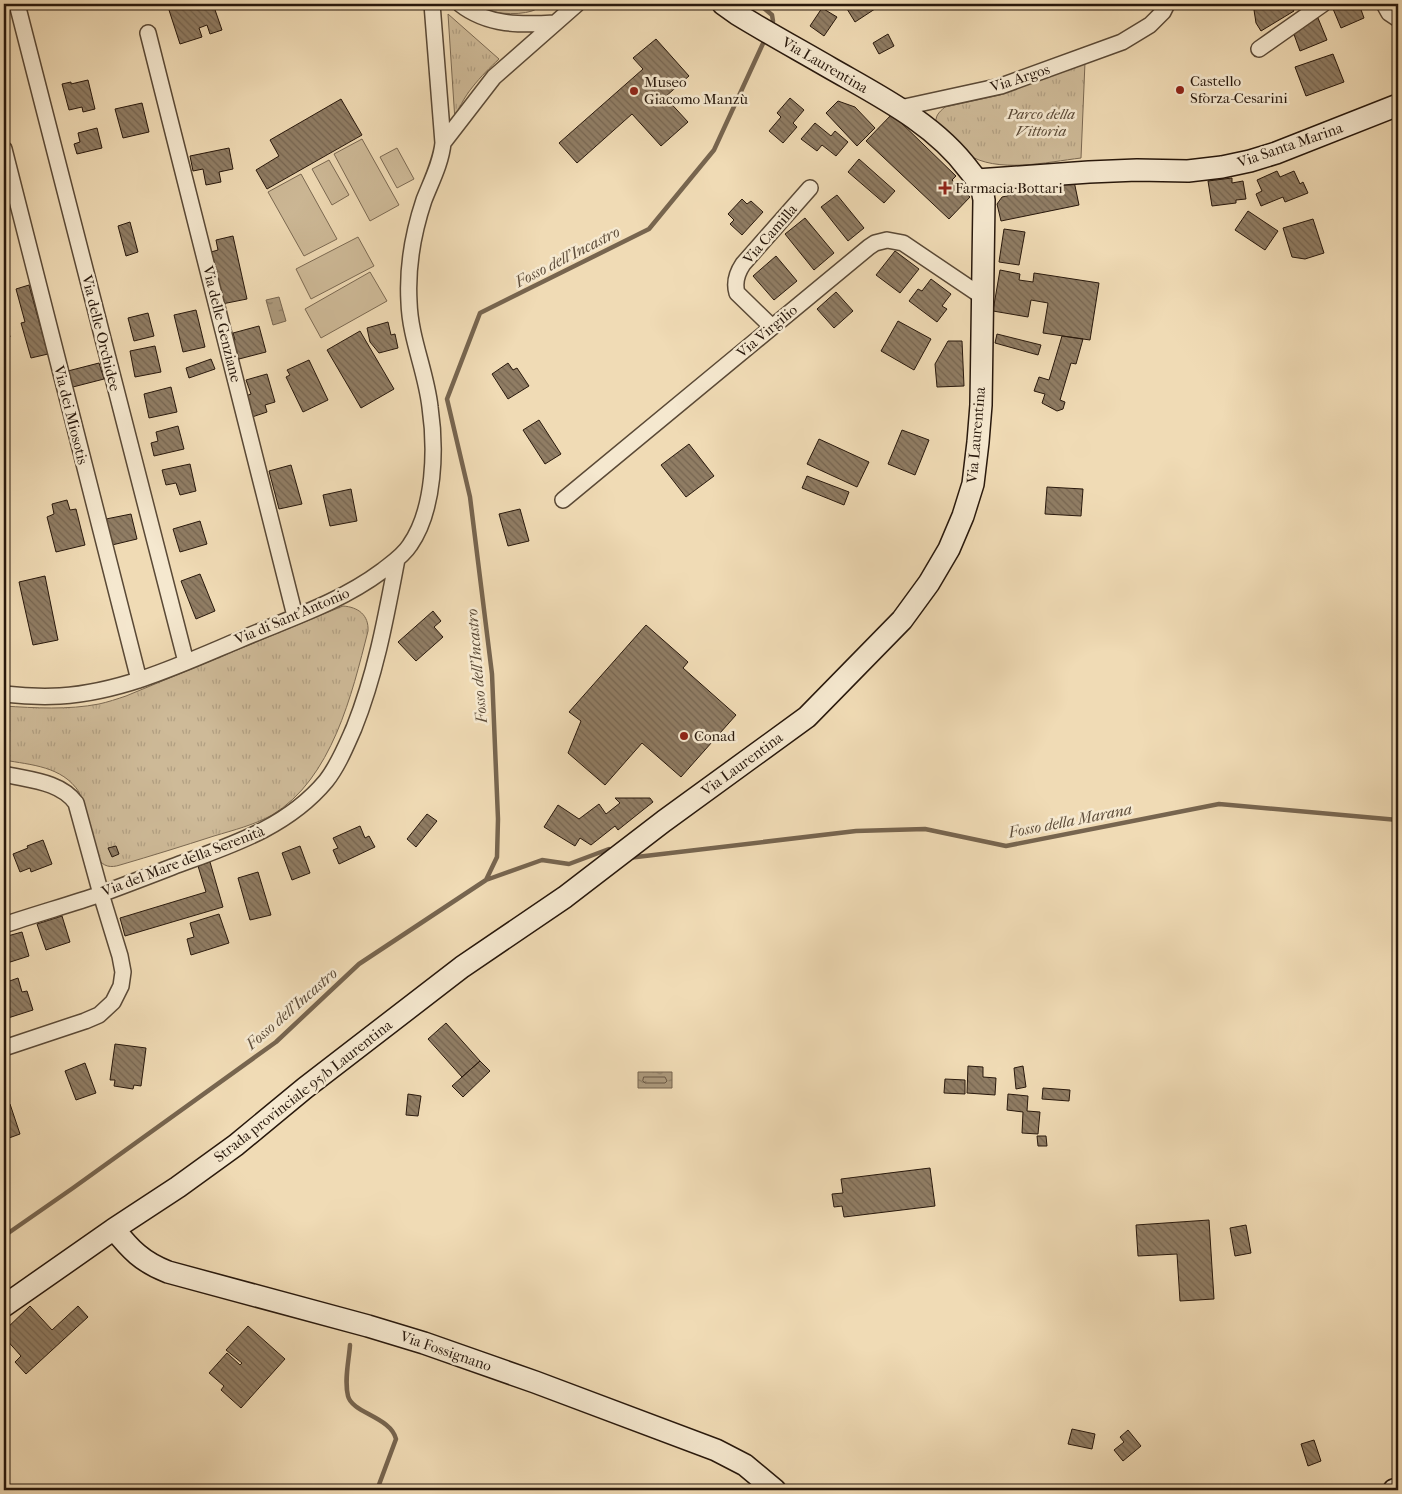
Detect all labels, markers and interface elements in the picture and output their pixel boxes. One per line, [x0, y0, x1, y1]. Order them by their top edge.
street label: Via Laurentina [778, 33, 872, 97]
street label: Via Argos [987, 60, 1052, 96]
place label: Castello Sforza-Cesarini [1190, 72, 1288, 107]
place label: Museo Giacomo Manzù [644, 73, 748, 108]
marker: Castello Sforza-Cesarini [1174, 84, 1186, 96]
marker: Museo Giacomo Manzù [628, 85, 640, 97]
park label: Parco della Vittoria [1006, 105, 1075, 140]
street label: Via Santa Marina [1234, 118, 1346, 172]
place label: Farmacia Bottari [955, 179, 1063, 197]
marker: Farmacia Bottari [939, 182, 951, 194]
street label: Via Camilla [738, 200, 802, 268]
water label: Fosso dell'Incastro [511, 222, 623, 291]
street label: Via delle Genziane [199, 263, 245, 385]
street label: Via delle Orchidee [78, 272, 124, 394]
street label: Via Virgilio [732, 300, 801, 362]
street label: Via dei Miosotis [50, 363, 92, 467]
street label: Via Laurentina [963, 385, 989, 485]
street label: Via di Sant'Antonio [231, 584, 353, 649]
water label: Fosso dell'Incastro [462, 608, 491, 725]
place label: Conad [694, 727, 736, 745]
street label: Via Laurentina [697, 728, 787, 800]
marker: Conad [678, 730, 690, 742]
water label: Fosso della Marana [1006, 799, 1134, 842]
street label: Via del Mare della Serenità [98, 821, 268, 901]
water label: Fosso dell'Incastro [241, 963, 341, 1054]
street label: Strada provinciale 95/b Laurentina [210, 1015, 396, 1166]
street label: Via Fossignano [397, 1327, 494, 1375]

